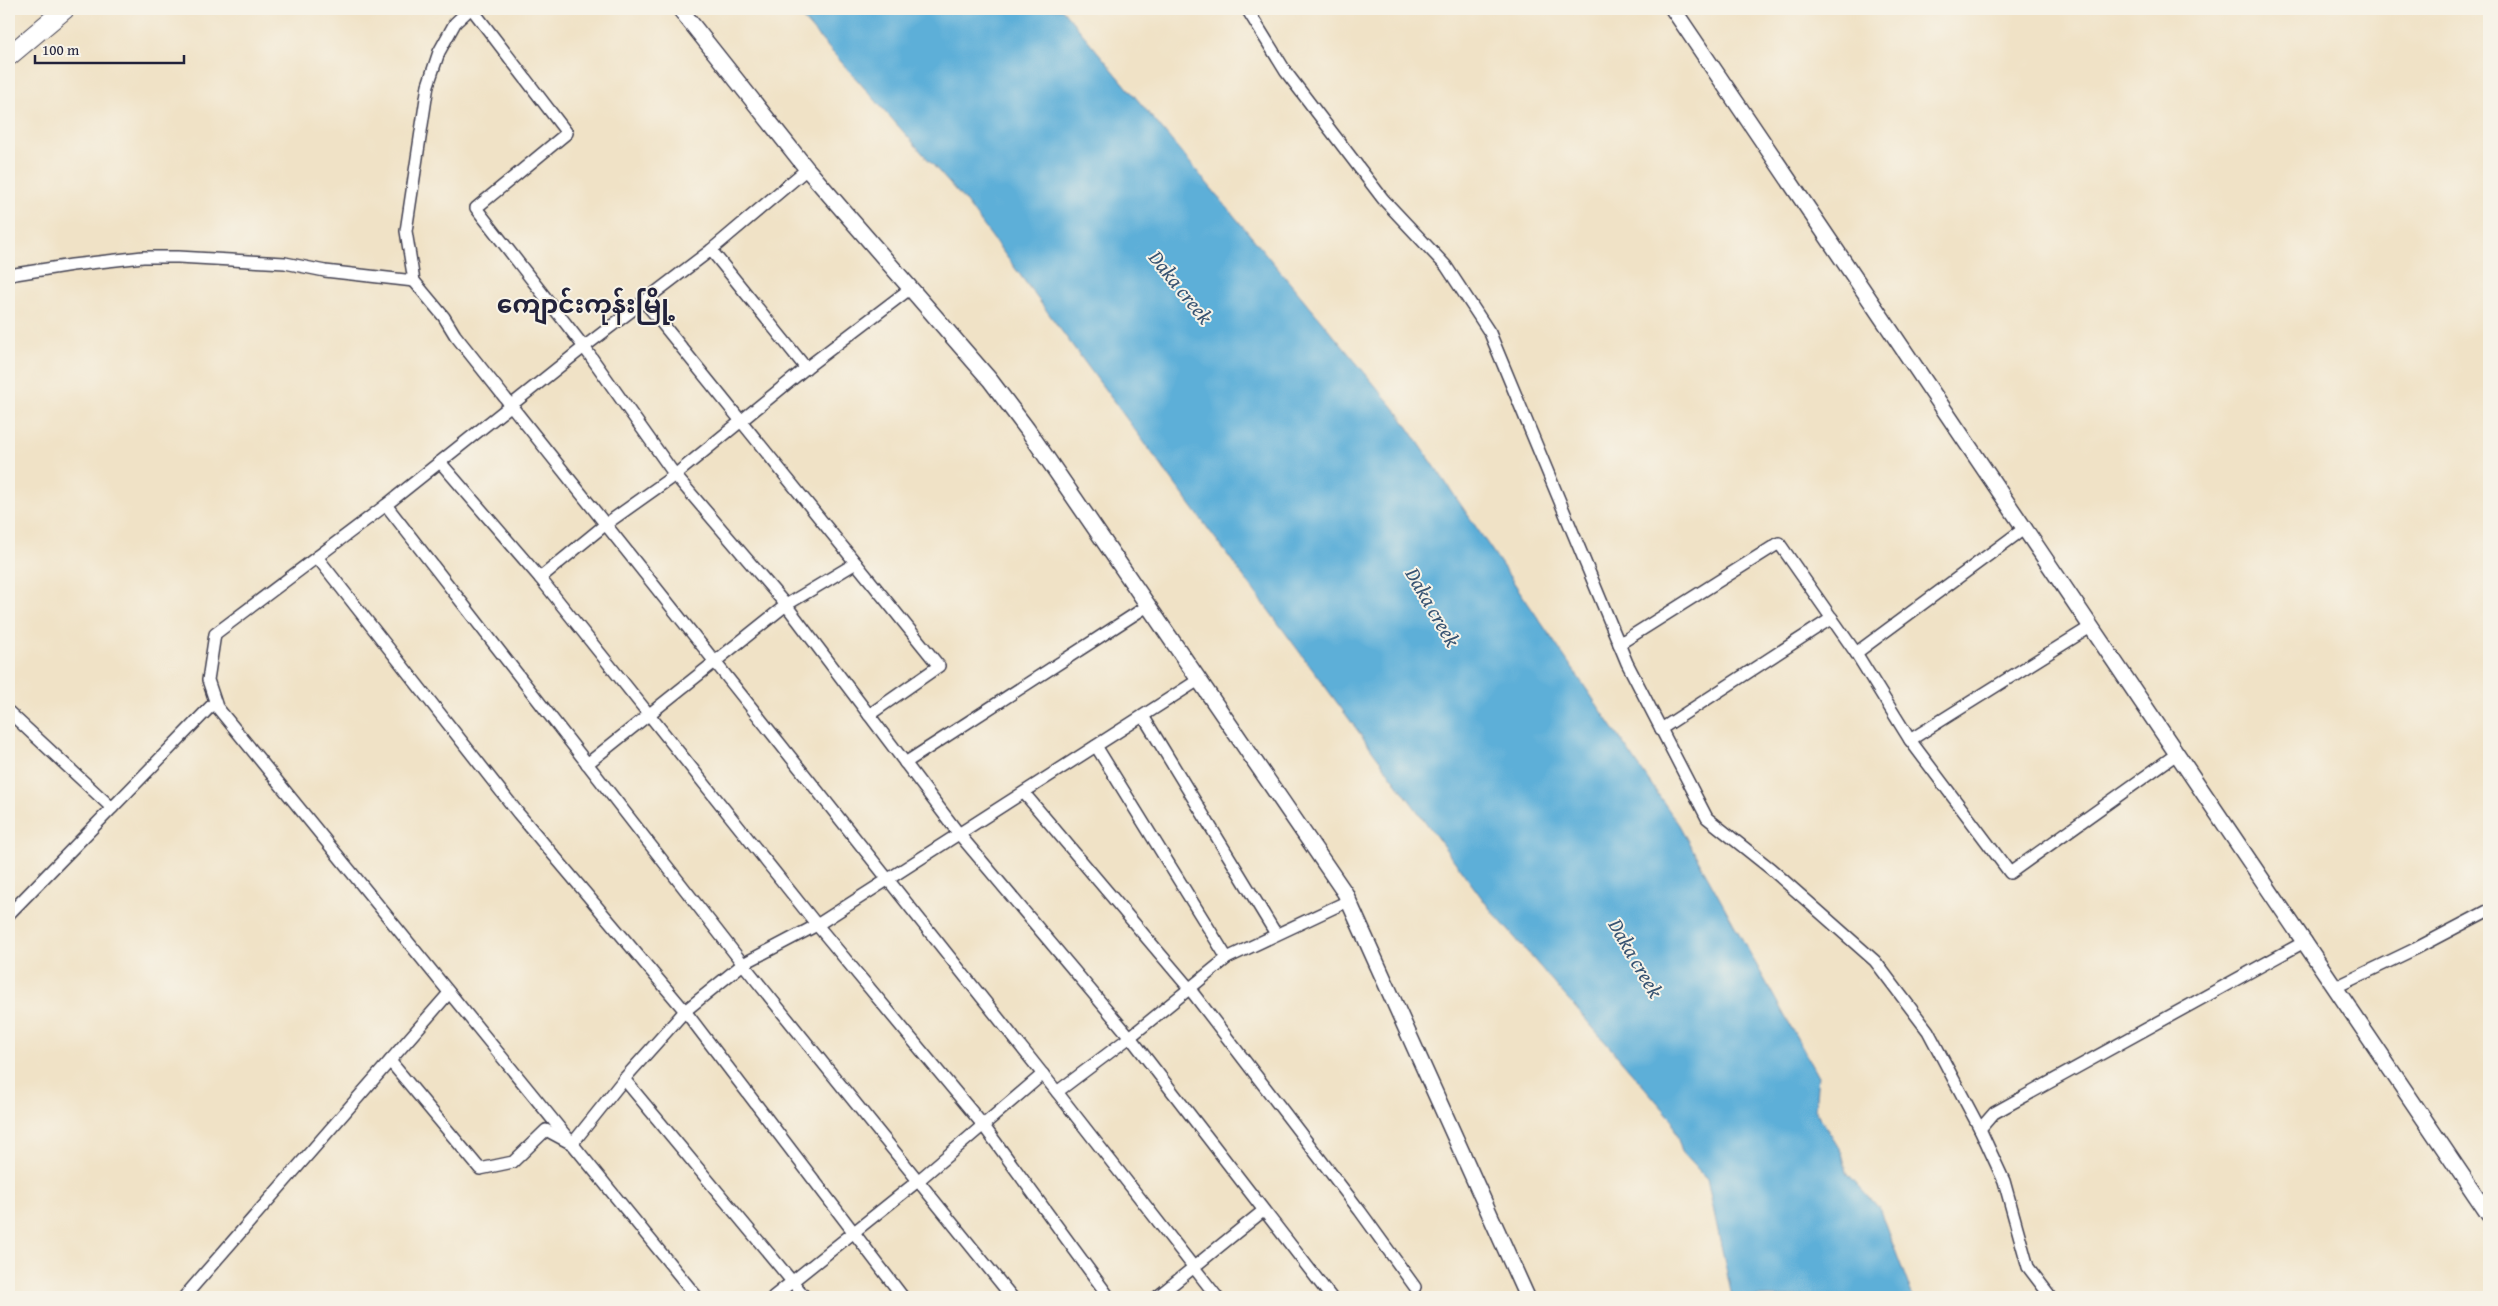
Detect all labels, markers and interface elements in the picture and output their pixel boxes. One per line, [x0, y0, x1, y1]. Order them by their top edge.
scale bar [35, 32, 184, 64]
text: 100 m [42, 39, 80, 60]
water label: Daka creek [1141, 243, 1221, 331]
district label: ကျောင်းကုန်းမြို့ [497, 286, 675, 325]
water label: Daka creek [1397, 561, 1468, 653]
water label: Daka creek [1600, 912, 1671, 1004]

